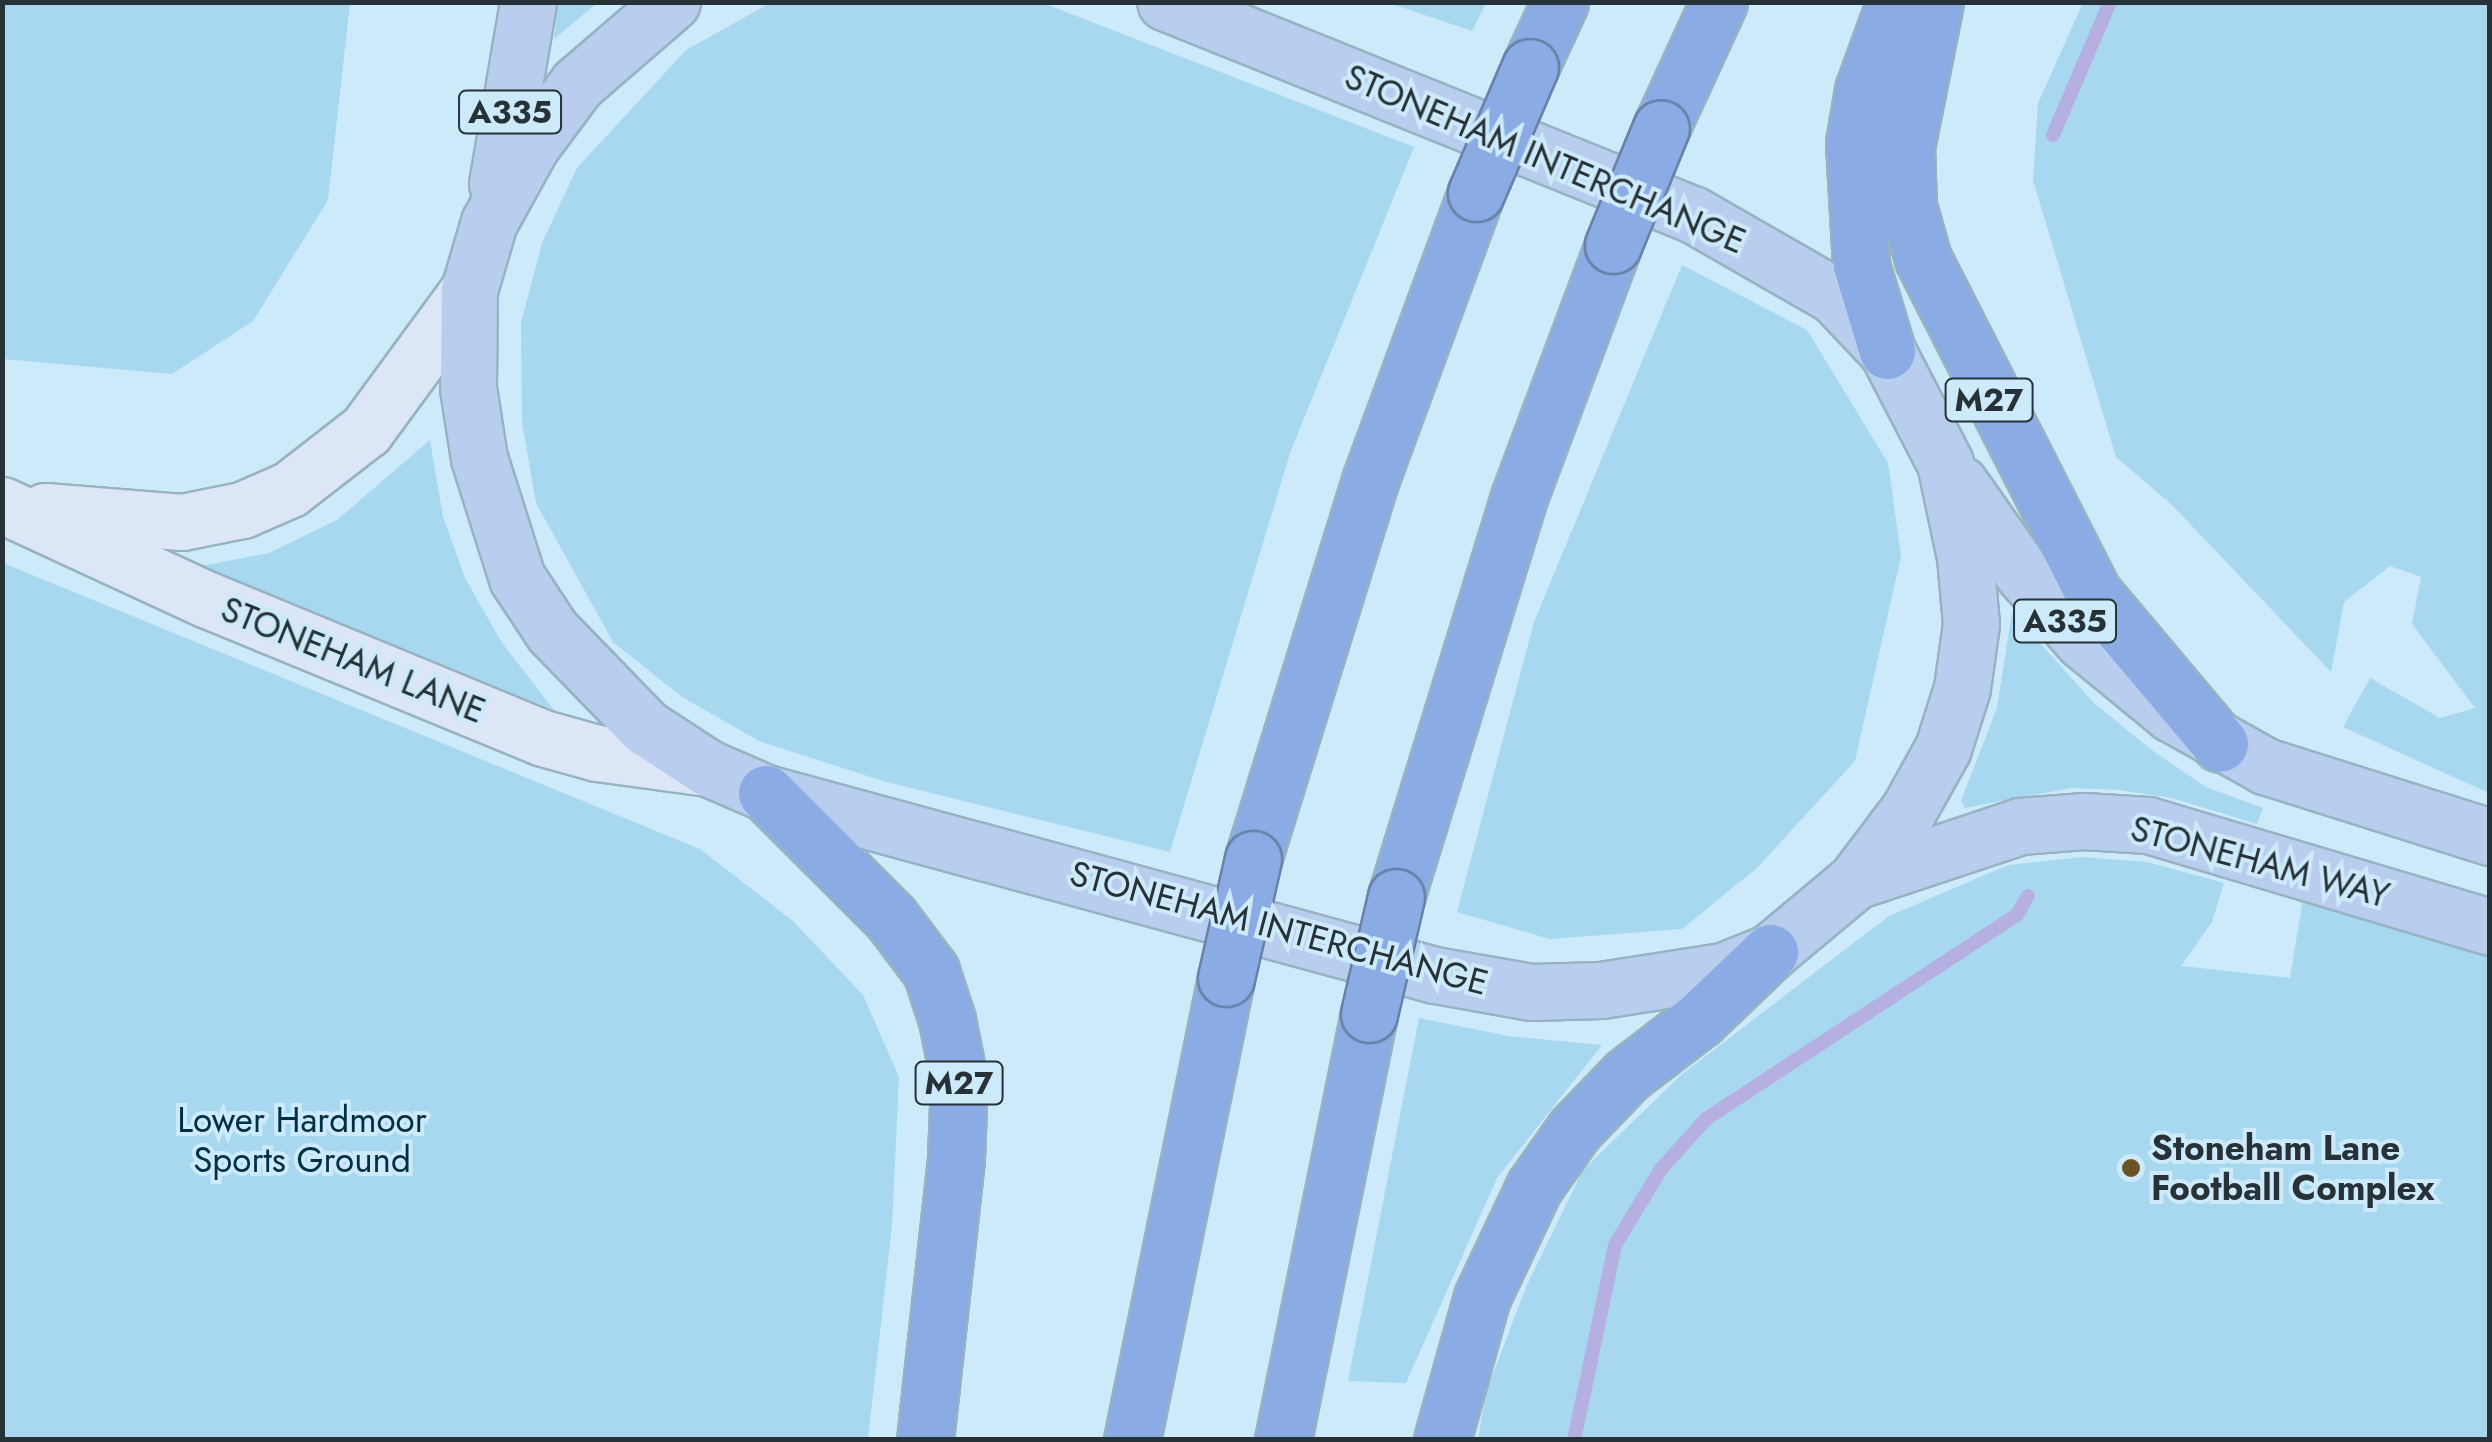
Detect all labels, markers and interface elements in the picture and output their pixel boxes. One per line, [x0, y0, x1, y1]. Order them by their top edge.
street label: STONEHAM INTERCHANGE [1338, 55, 1752, 263]
road number: A335 [458, 85, 562, 139]
road number: M27 [1944, 373, 2034, 427]
street label: STONEHAM LANE [215, 588, 491, 732]
road number: A335 [2012, 594, 2118, 648]
street label: STONEHAM WAY [2126, 807, 2394, 917]
street label: STONEHAM INTERCHANGE [1065, 852, 1493, 1004]
road number: M27 [914, 1056, 1004, 1110]
park label: Lower Hardmoor Sports Ground [177, 1099, 427, 1181]
place label: Stoneham Lane Football Complex [2151, 1127, 2435, 1209]
marker: Stoneham Lane Football Complex [2120, 1157, 2142, 1179]

